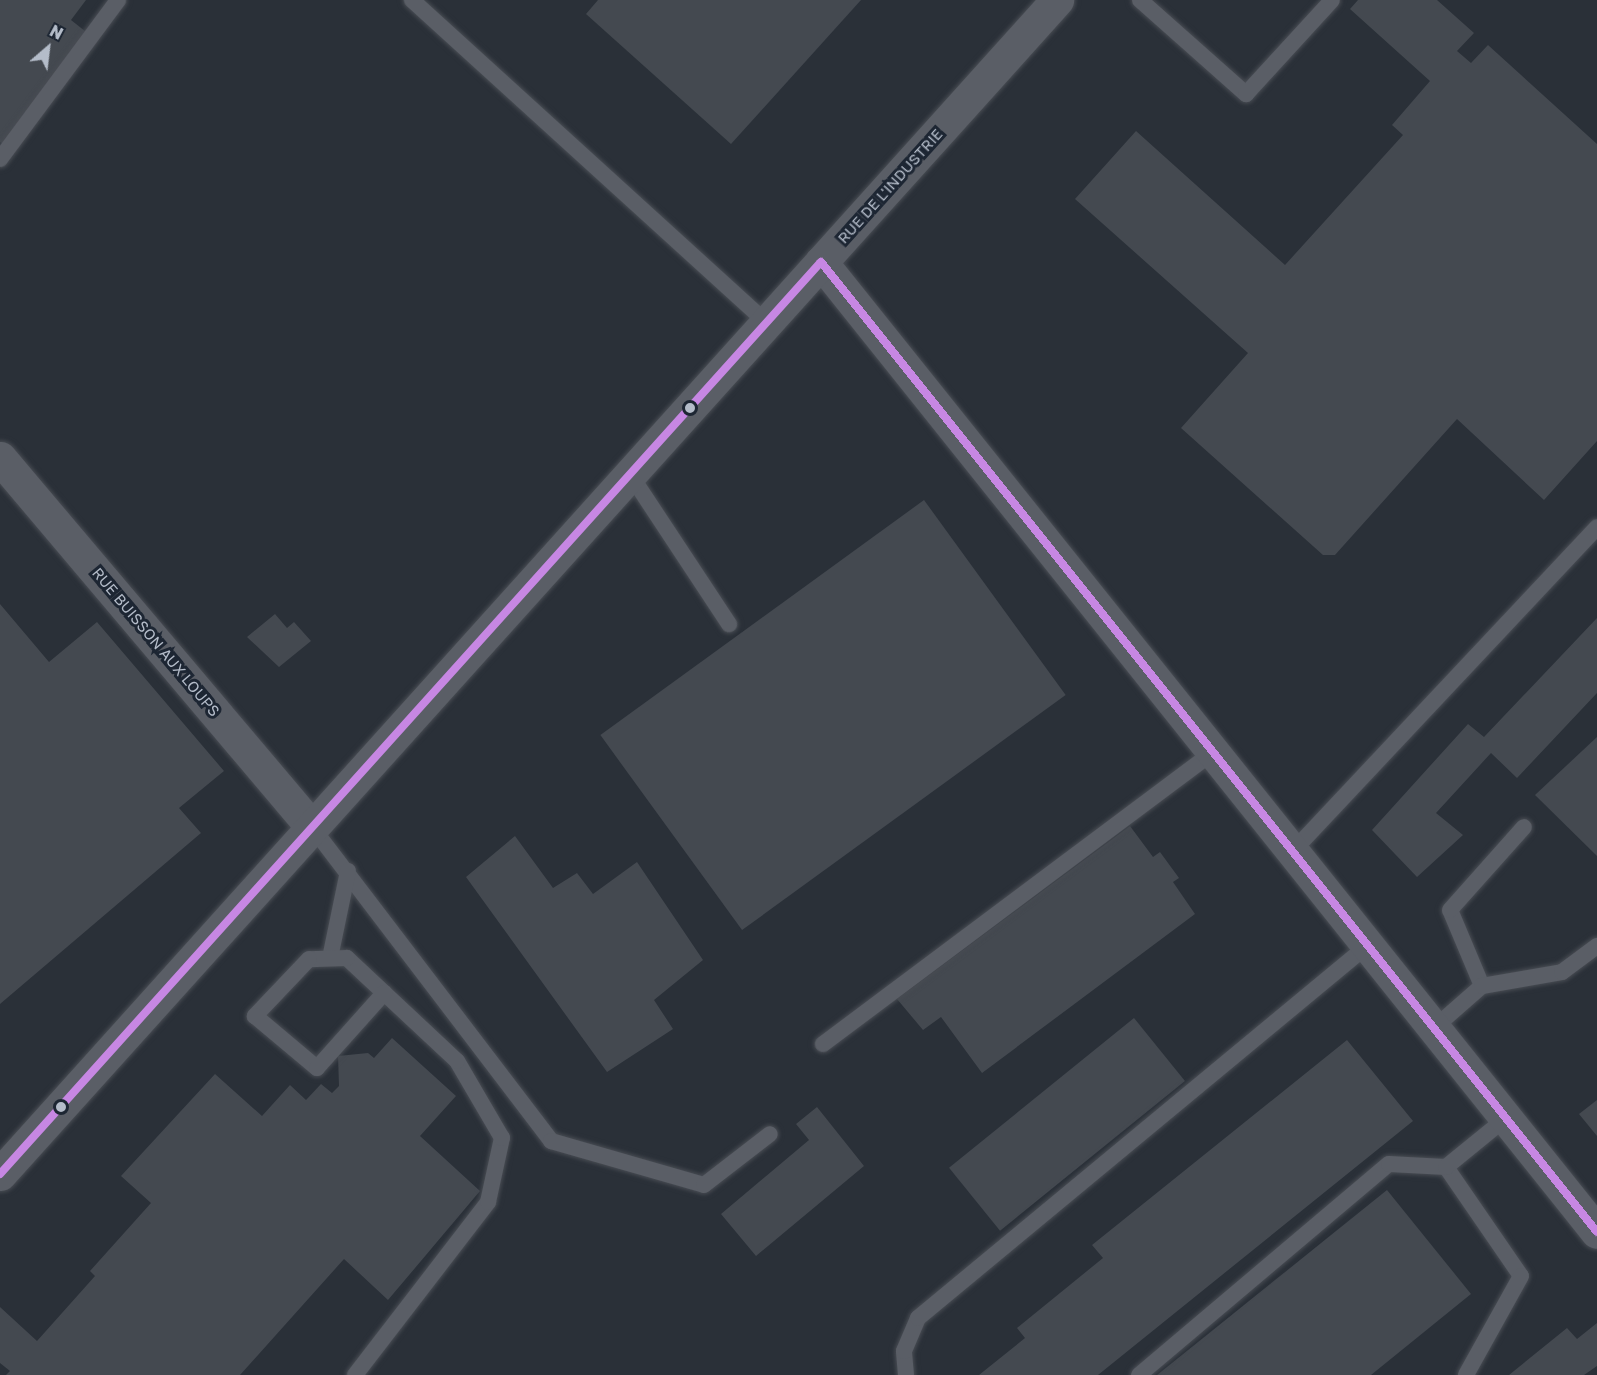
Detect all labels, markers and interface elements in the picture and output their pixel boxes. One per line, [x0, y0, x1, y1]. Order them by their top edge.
north arrow [18, 18, 78, 78]
text: N [46, 20, 67, 44]
street label: RUE DE L'INDUSTRIE [834, 125, 946, 247]
unlabelled marker [684, 402, 696, 414]
street label: RUE BUISSON AUX LOUPS [88, 564, 224, 720]
unlabelled marker [55, 1101, 67, 1113]

